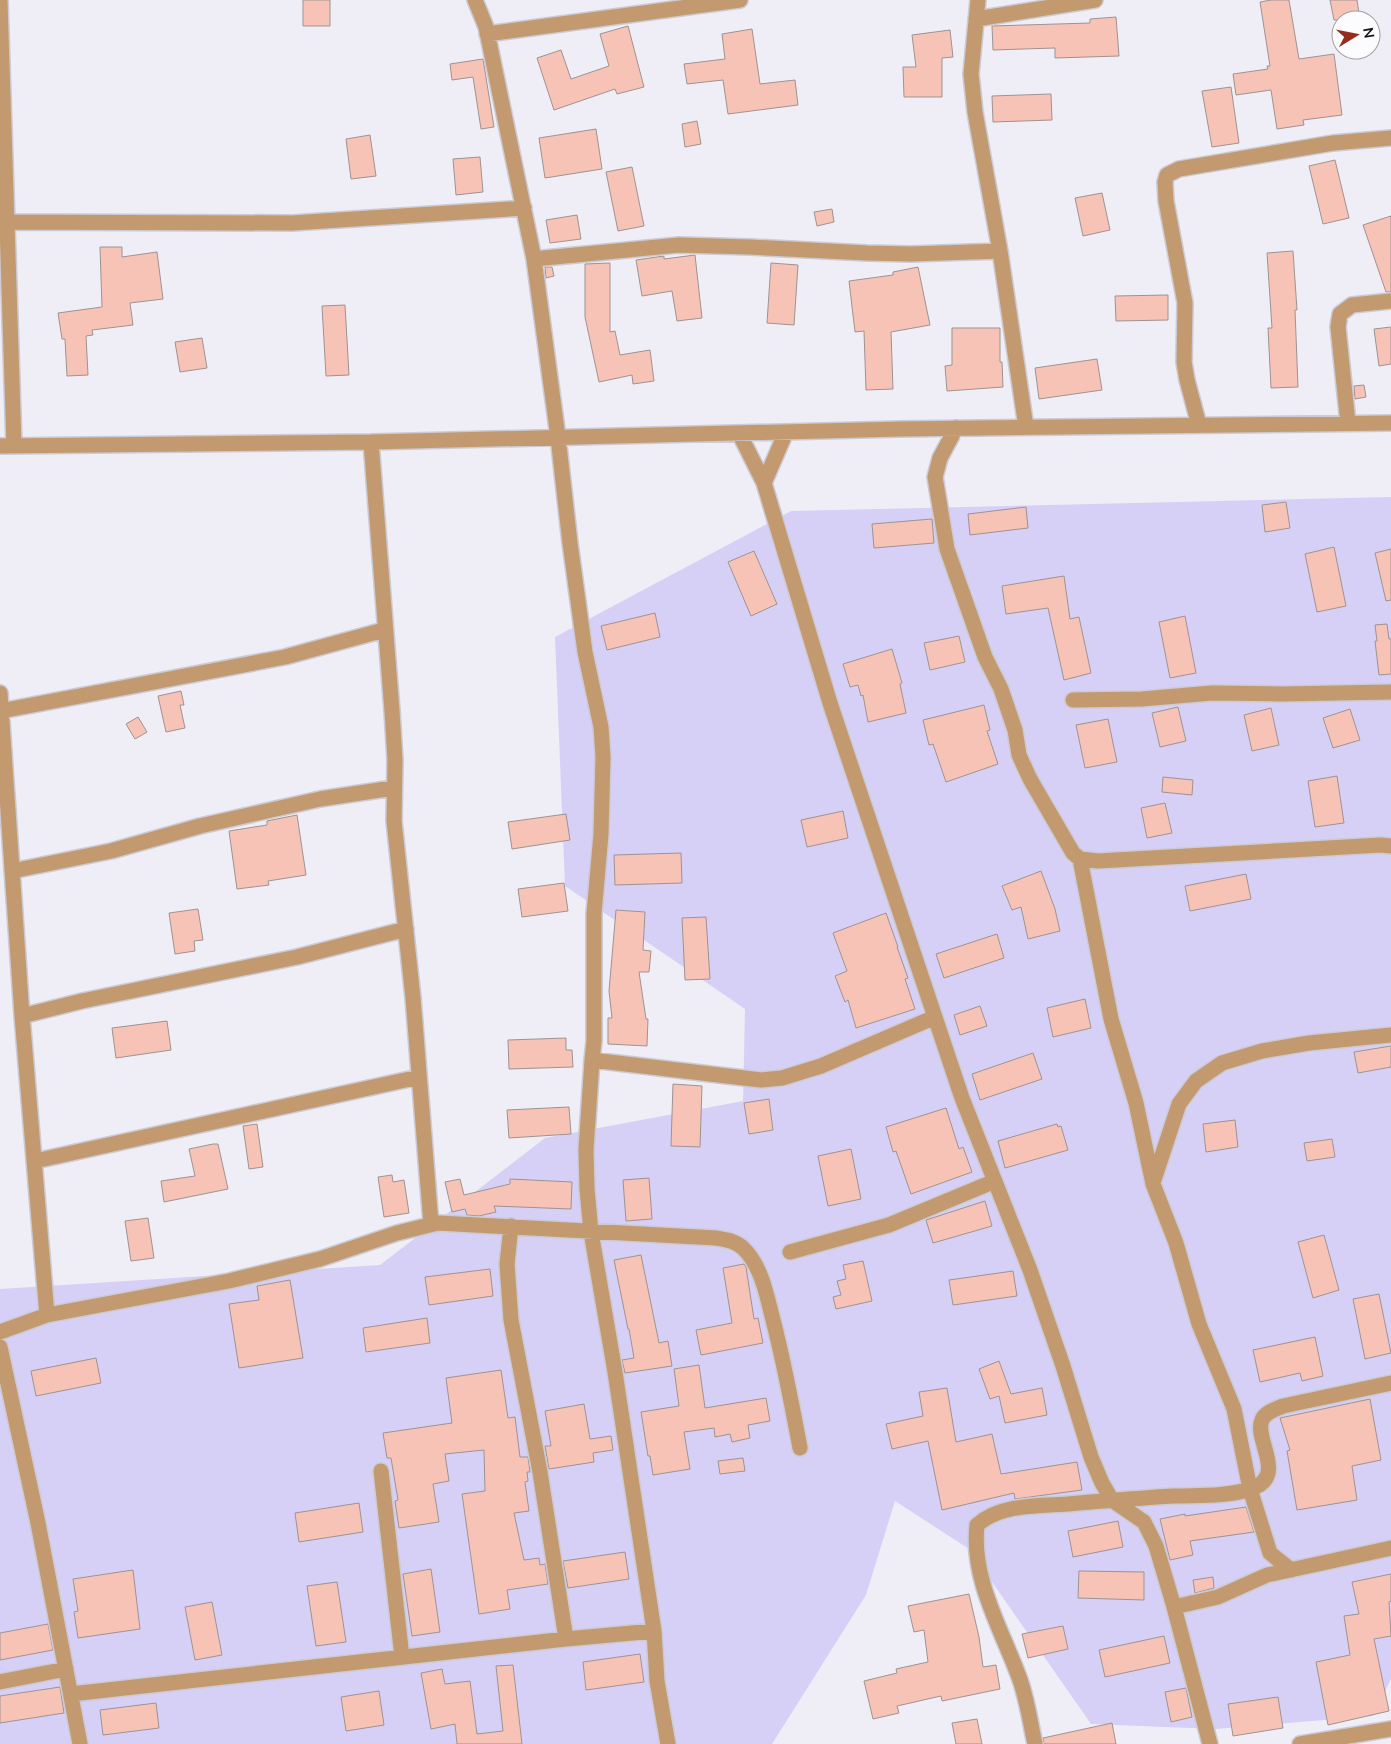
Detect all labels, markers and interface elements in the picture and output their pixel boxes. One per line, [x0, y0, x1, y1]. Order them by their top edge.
north arrow [1331, 10, 1381, 60]
text: N [1359, 26, 1379, 40]

